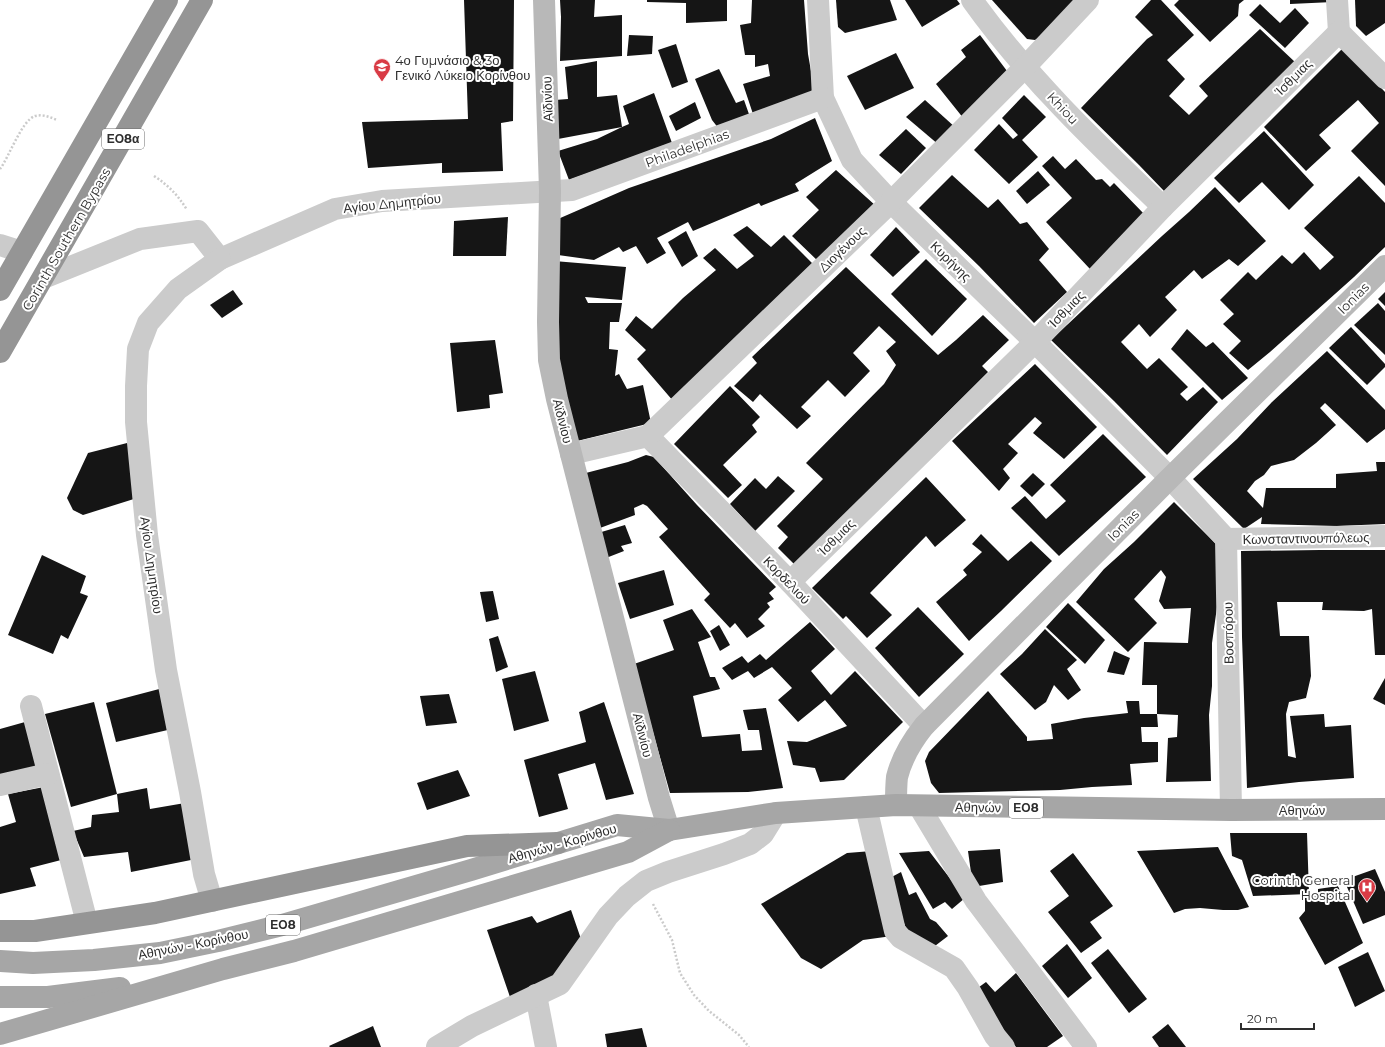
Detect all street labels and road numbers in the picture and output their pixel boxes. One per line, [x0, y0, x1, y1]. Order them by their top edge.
street label: Ίσθμιας [1270, 55, 1315, 100]
street label: Αϊδινίου [538, 76, 556, 122]
street label: Khiou [1044, 88, 1082, 128]
street label: Philadelphias [643, 125, 731, 171]
road number: ΕΟ8α [102, 129, 144, 149]
street label: Corinth Southern Bypass [19, 165, 113, 313]
street label: Αγίου Δημητρίου [342, 190, 442, 216]
street label: Διογένους [815, 223, 869, 275]
street label: Κυρήνης [927, 238, 975, 284]
street label: Ionias [1334, 279, 1372, 317]
street label: Ίσθμιας [1044, 287, 1088, 332]
street label: Αϊδινίου [550, 397, 576, 445]
street label: Ionias [1104, 506, 1142, 544]
street label: Αγίου Δημητρίου [137, 515, 167, 615]
street label: Ίσθμιας [813, 515, 858, 560]
street label: Κωνσταντινουπόλεως [1242, 529, 1370, 547]
street label: Κορδελιού [760, 553, 814, 607]
street label: Βοσπόρου [1219, 602, 1237, 664]
street label: Αϊδινίου [630, 711, 656, 759]
road number: ΕΟ8 [1009, 798, 1043, 818]
street label: Αθηνών [955, 799, 1001, 815]
street label: Αθηνών [1279, 802, 1325, 818]
street label: Αθηνών - Κορίνθου [506, 820, 618, 866]
road number: ΕΟ8 [266, 915, 300, 935]
street label: Αθηνών - Κορίνθου [136, 925, 250, 963]

